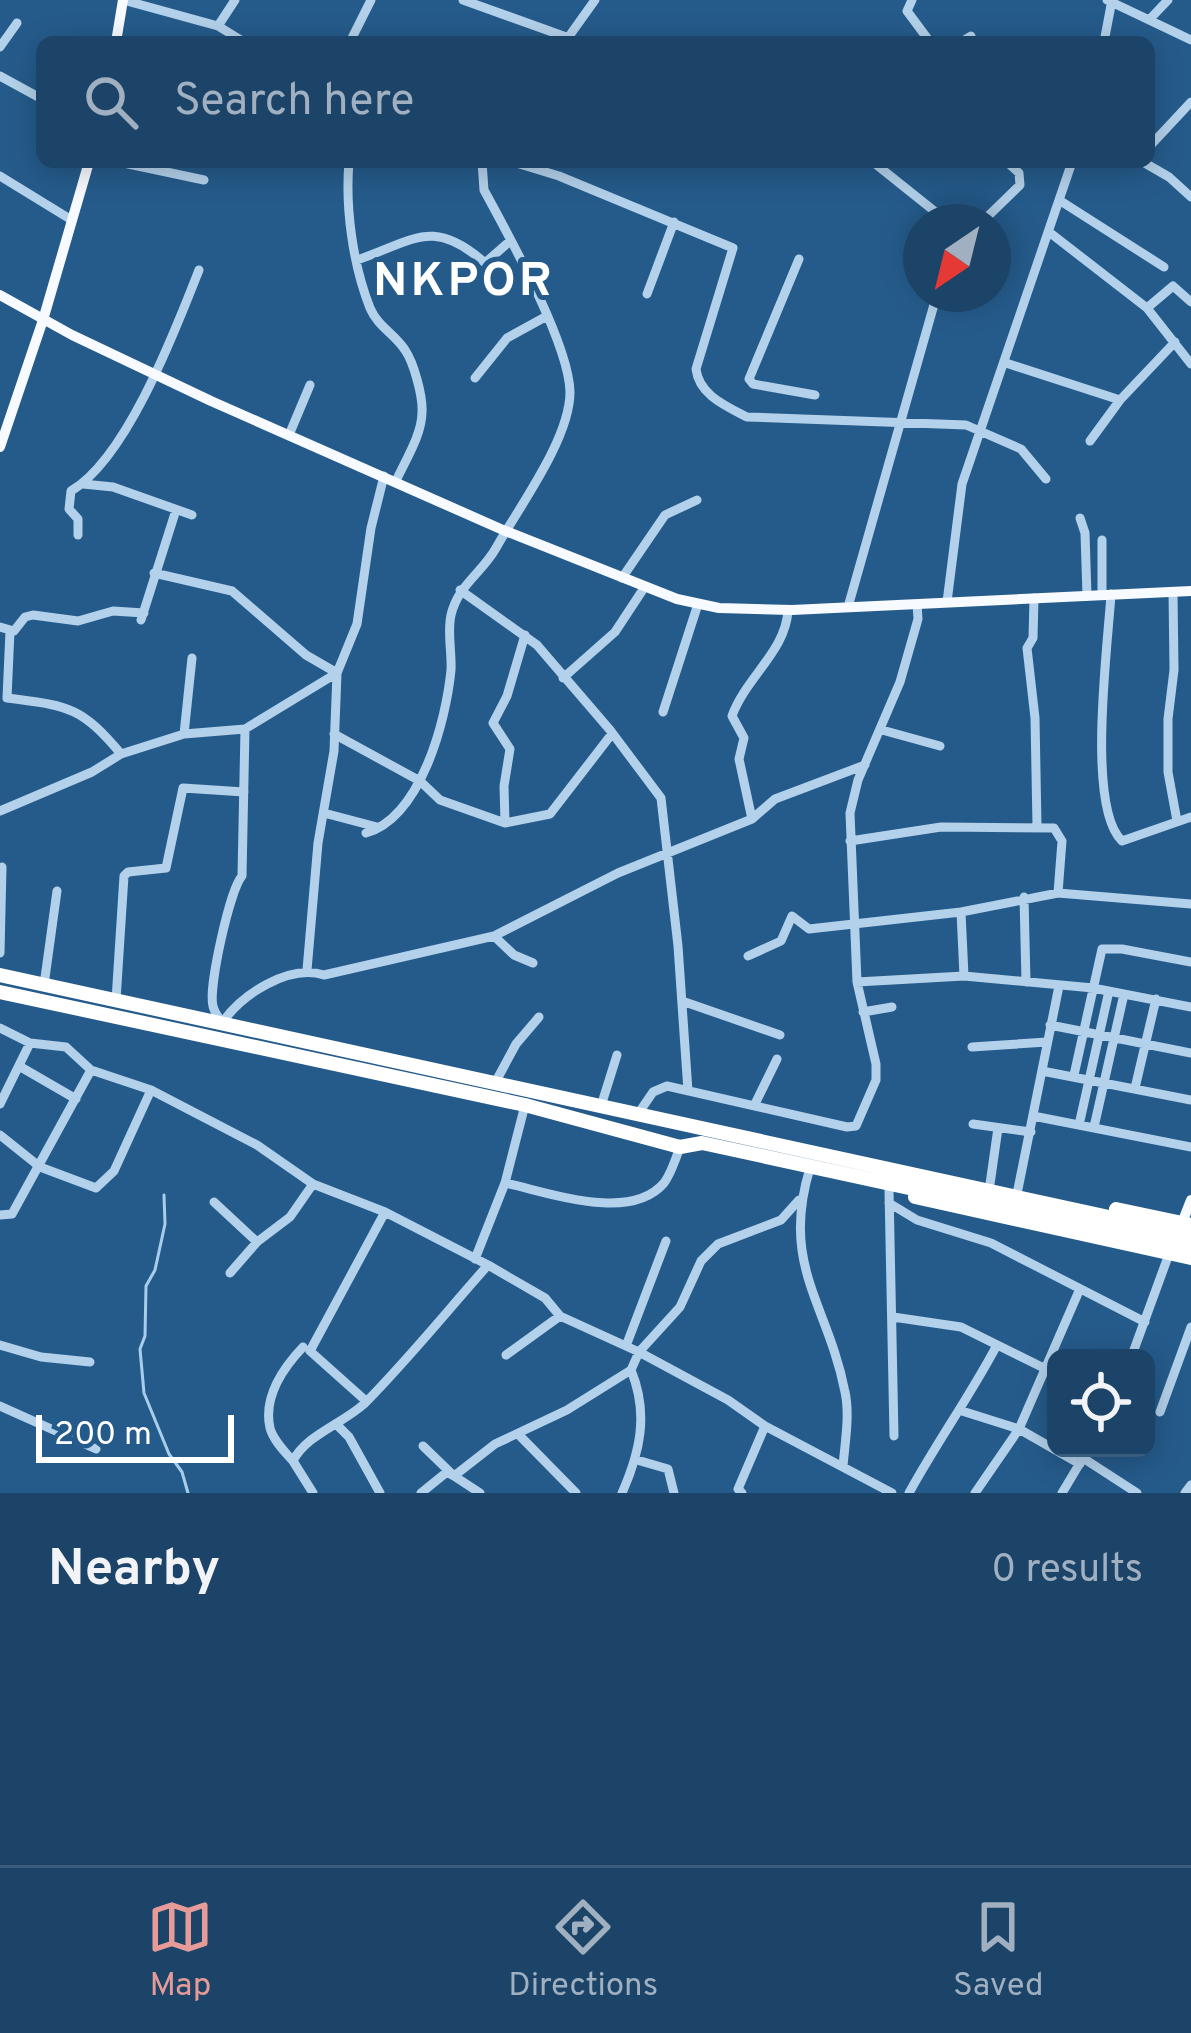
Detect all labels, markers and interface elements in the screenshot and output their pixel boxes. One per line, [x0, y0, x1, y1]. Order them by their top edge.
search box [36, 36, 1155, 168]
icon: search [78, 69, 144, 135]
text: Search here [174, 74, 414, 131]
north arrow [903, 204, 1011, 312]
district label: NKPOR [373, 253, 555, 313]
map controls [1047, 1349, 1155, 1457]
button: locate [1047, 1349, 1155, 1457]
scale bar [36, 1409, 234, 1462]
text: 200 m [54, 1415, 152, 1457]
text: Nearby [48, 1539, 220, 1604]
text: 0 results [991, 1547, 1143, 1596]
tab: Map [147, 1894, 213, 2008]
tab: Directions [508, 1894, 658, 2008]
tab: Saved [953, 1894, 1044, 2008]

